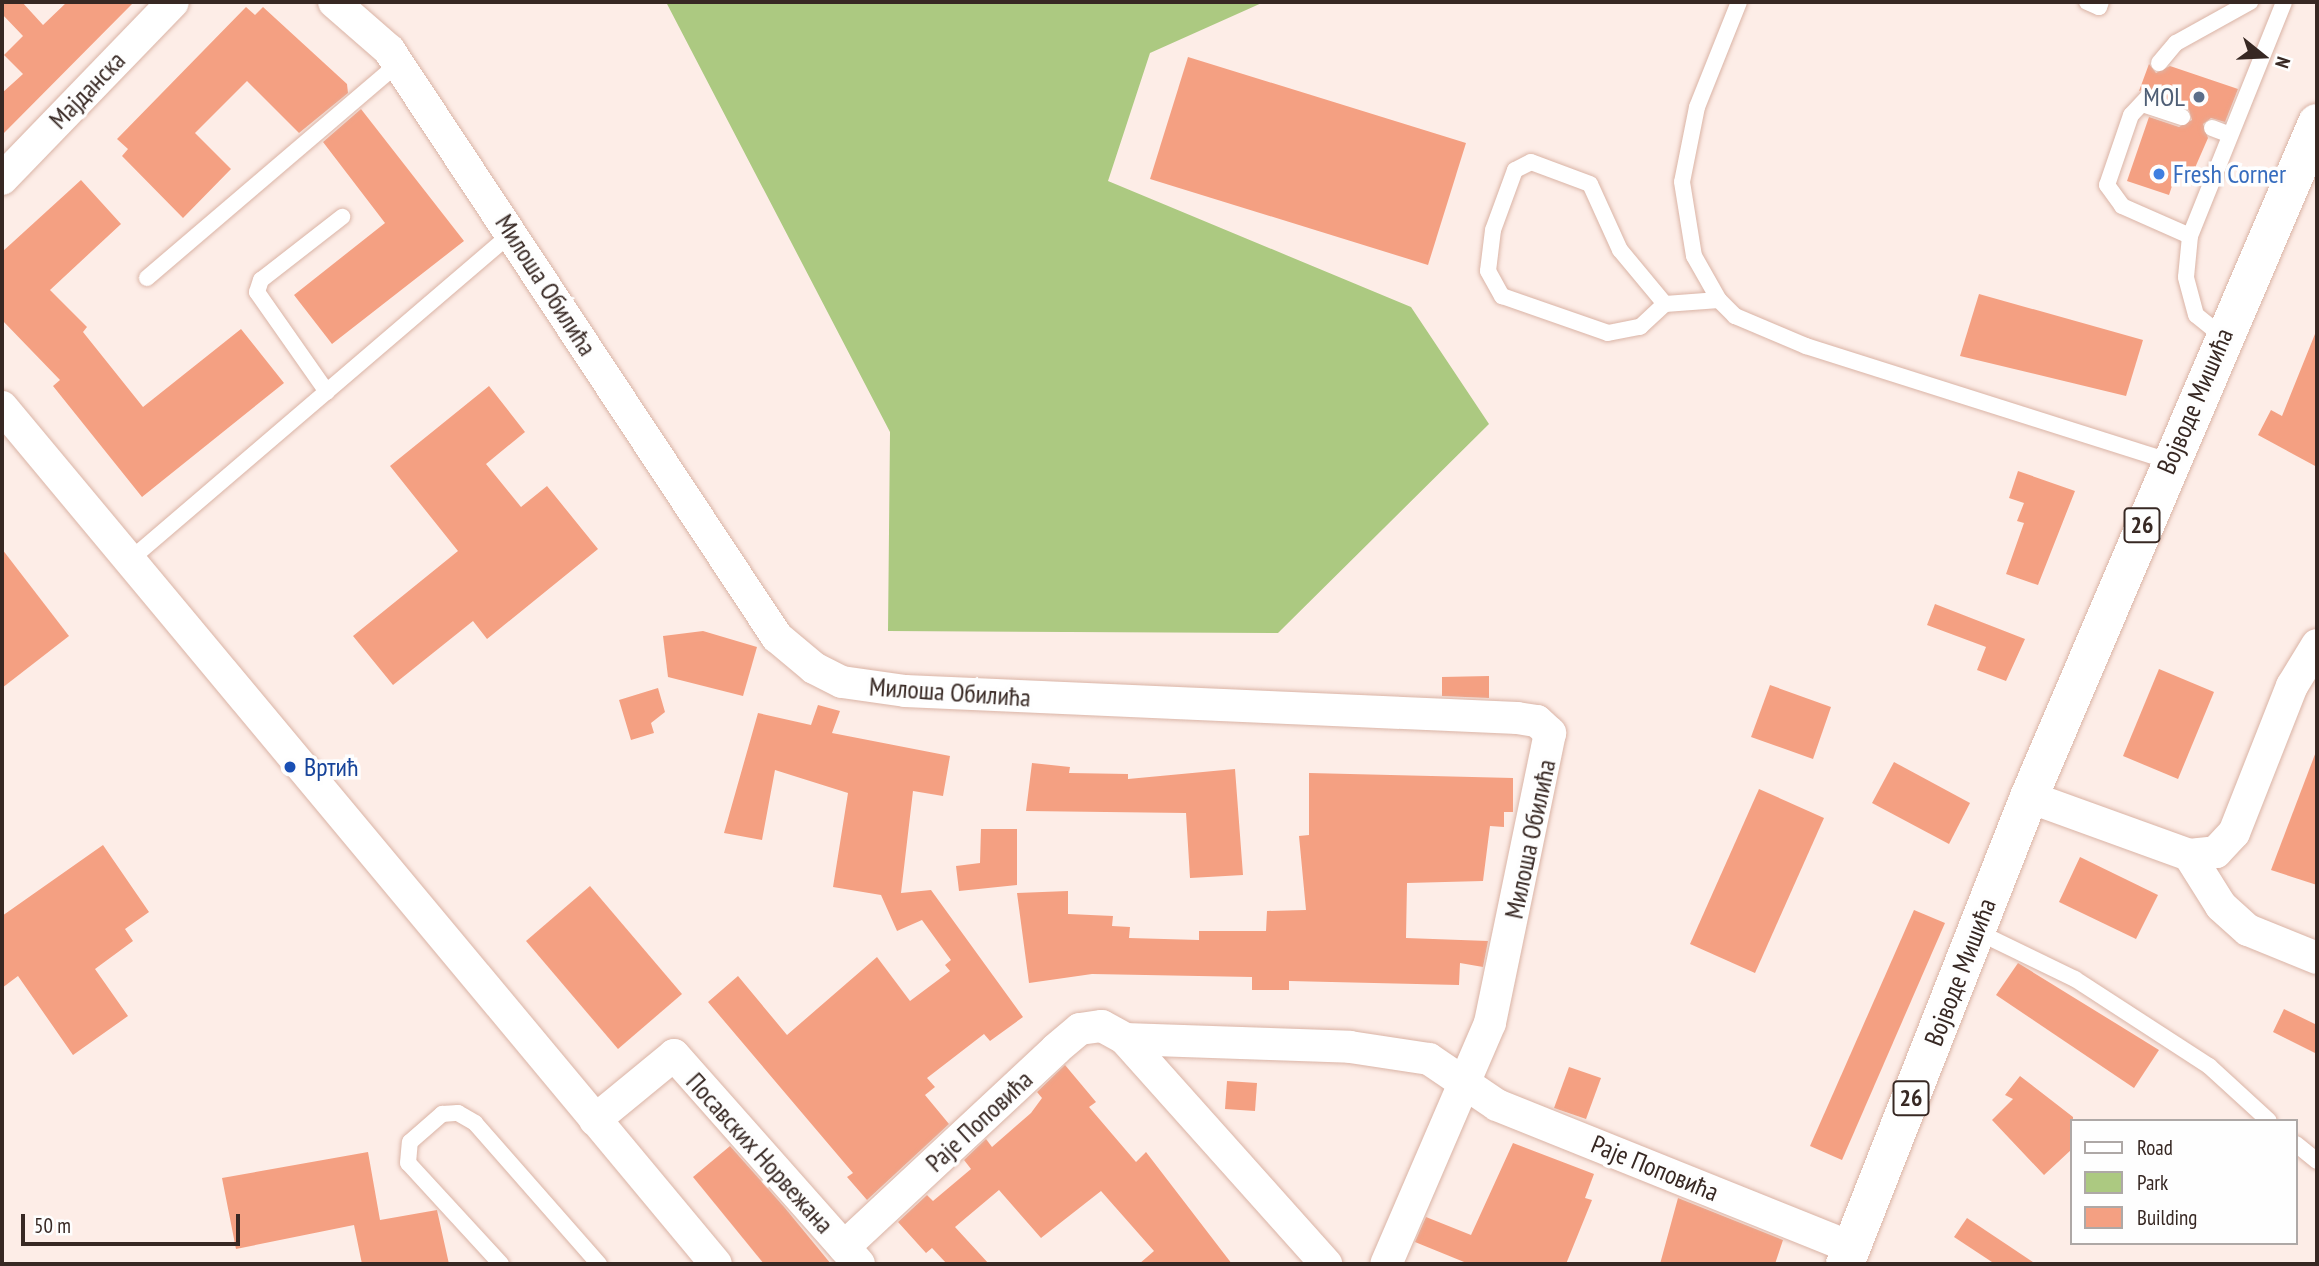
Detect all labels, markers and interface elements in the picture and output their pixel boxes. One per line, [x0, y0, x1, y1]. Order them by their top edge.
north arrow [2228, 21, 2298, 91]
street label: Мајданска [43, 45, 131, 135]
text: N [2270, 54, 2296, 71]
place label: MOL [2143, 81, 2185, 113]
marker: MOL [2191, 89, 2207, 105]
place label: Fresh Corner [2173, 158, 2286, 190]
marker: Fresh Corner [2151, 166, 2167, 182]
street label: Милоша Обилића [489, 209, 603, 361]
street label: Војводе Мишића [2150, 323, 2240, 479]
road number: 26 [2123, 504, 2161, 546]
street label: Милоша Обилића [868, 671, 1032, 713]
place label: Вртић [304, 751, 358, 783]
street label: Милоша Обилића [1498, 757, 1562, 921]
marker: Вртић [282, 759, 298, 775]
street label: Војводе Мишића [1918, 894, 2002, 1050]
street label: Раје Поповића [919, 1064, 1039, 1178]
street label: Посавских Норвежана [680, 1066, 840, 1240]
road number: 26 [1892, 1078, 1930, 1118]
legend [2070, 1119, 2298, 1245]
street label: Раје Поповића [1587, 1128, 1723, 1208]
text: Road [2137, 1134, 2173, 1161]
text: Park [2137, 1169, 2168, 1196]
scale bar [24, 1200, 243, 1244]
text: Building [2137, 1204, 2197, 1231]
text: 50 m [34, 1212, 71, 1239]

